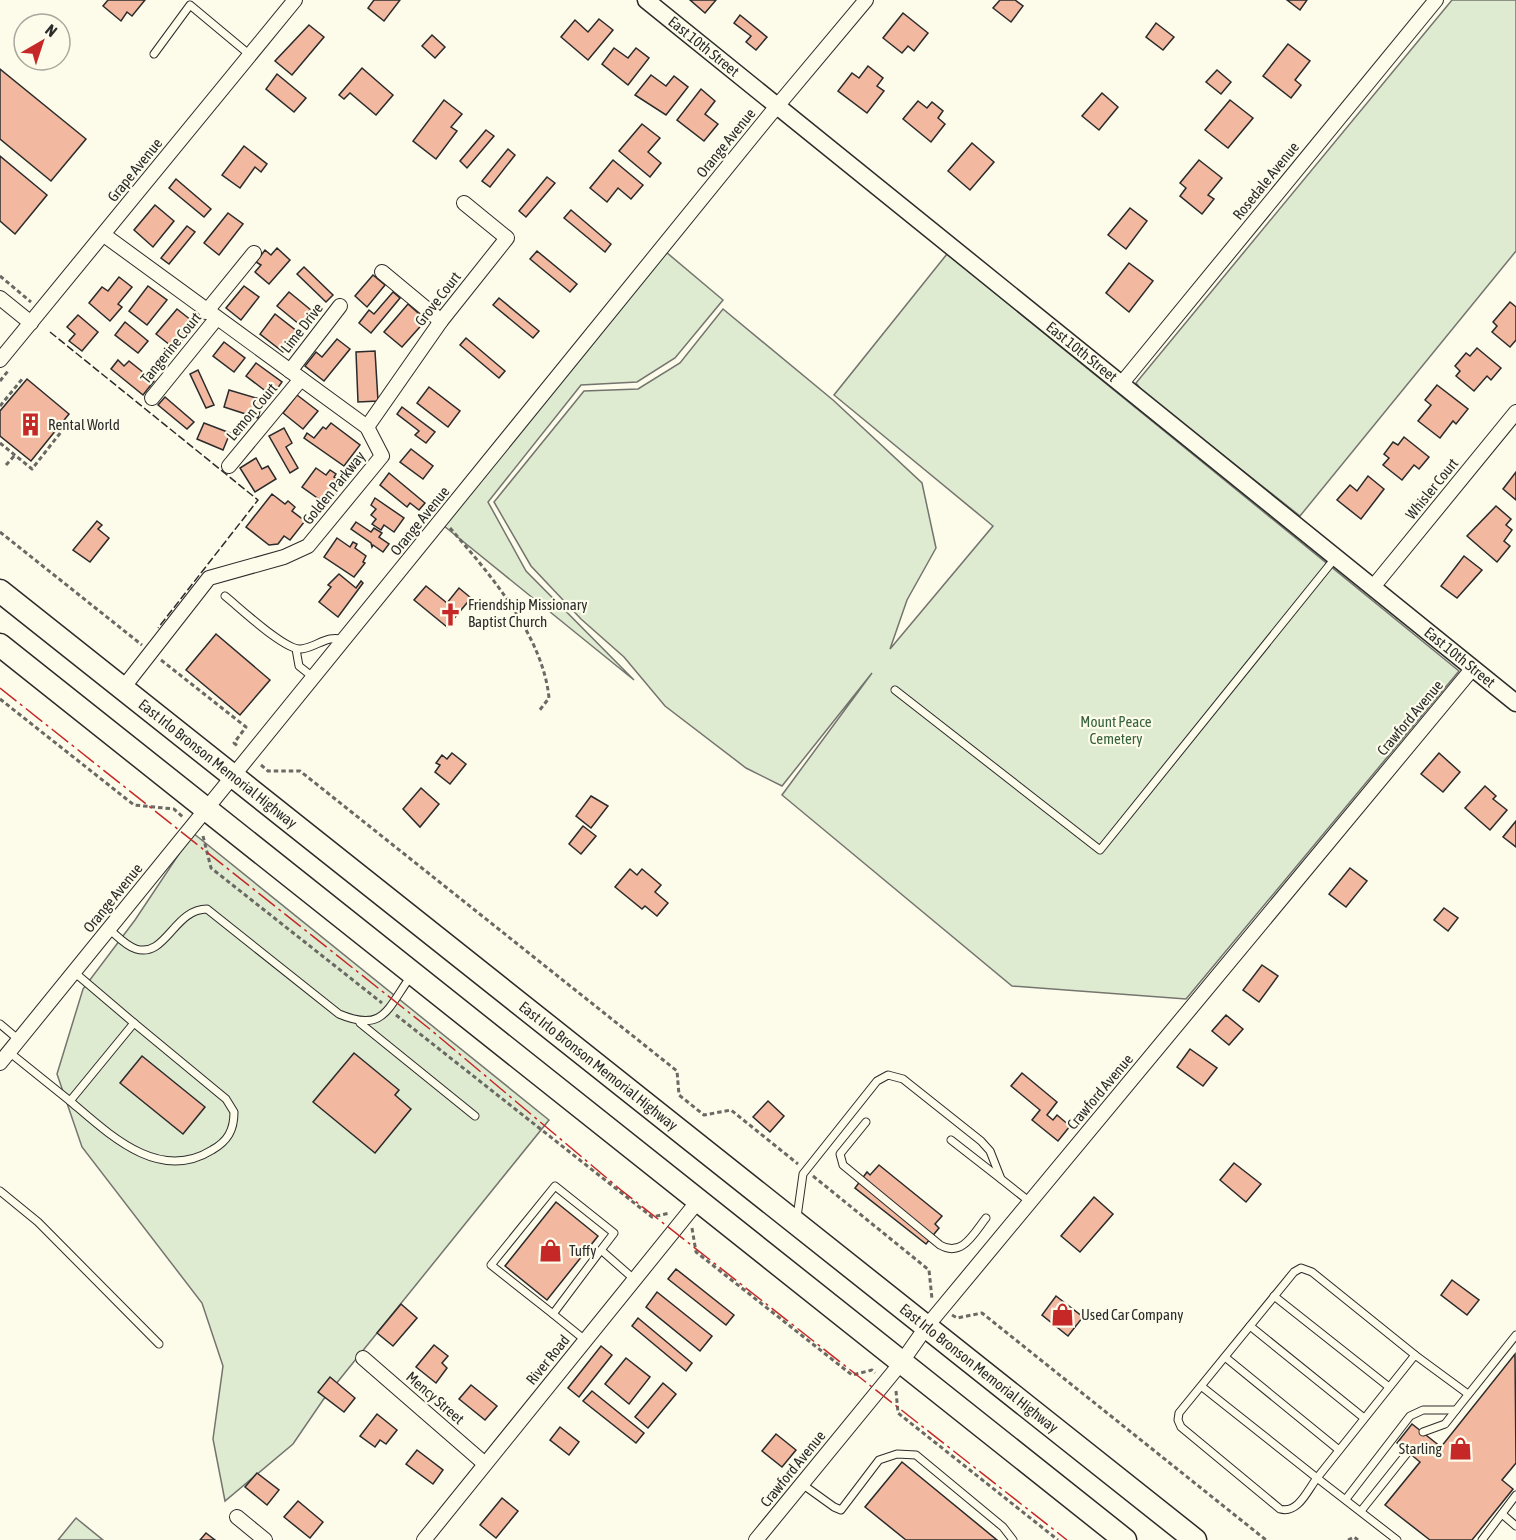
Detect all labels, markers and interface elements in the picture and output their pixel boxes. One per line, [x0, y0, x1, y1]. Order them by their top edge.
north arrow [12, 12, 72, 72]
street label: East 10th Street [665, 13, 743, 80]
text: N [42, 20, 61, 40]
street label: Orange Avenue [693, 105, 759, 181]
street label: Grape Avenue [104, 134, 165, 205]
street label: Rosedale Avenue [1229, 138, 1302, 223]
street label: Grove Court [411, 268, 464, 329]
street label: Lime Drive [277, 299, 326, 356]
street label: Tangerine Court [137, 309, 204, 387]
street label: East 10th Street [1043, 318, 1121, 385]
street label: Lemon Court [223, 380, 280, 444]
building icon: Rental World [17, 412, 43, 438]
place label: Rental World [48, 416, 120, 433]
street label: Golden Parkway [299, 448, 368, 528]
street label: Whisler Court [1402, 455, 1461, 523]
street label: Orange Avenue [387, 483, 453, 559]
place label: Friendship Missionary Baptist Church [468, 596, 587, 630]
church icon: Friendship Missionary Baptist Church [437, 601, 463, 627]
street label: East 10th Street [1421, 623, 1499, 691]
street label: Crawford Avenue [1373, 676, 1446, 759]
street label: East Irlo Bronson Memorial Highway [135, 695, 301, 832]
park label: Mount Peace Cemetery [1080, 713, 1152, 747]
street label: Orange Avenue [80, 860, 146, 936]
street label: East Irlo Bronson Memorial Highway [516, 998, 681, 1134]
street label: Crawford Avenue [1063, 1050, 1136, 1133]
shop icon: Tuffy [538, 1238, 564, 1264]
place label: Tuffy [569, 1242, 596, 1259]
street label: East Irlo Bronson Memorial Highway [897, 1300, 1062, 1436]
shop icon: Used Car Company [1050, 1302, 1076, 1328]
place label: Used Car Company [1081, 1306, 1183, 1323]
street label: River Road [522, 1331, 573, 1388]
street label: Mency Street [403, 1368, 468, 1427]
street label: Crawford Avenue [757, 1427, 829, 1510]
shop icon: Starling [1447, 1436, 1473, 1462]
place label: Starling [1399, 1440, 1443, 1457]

